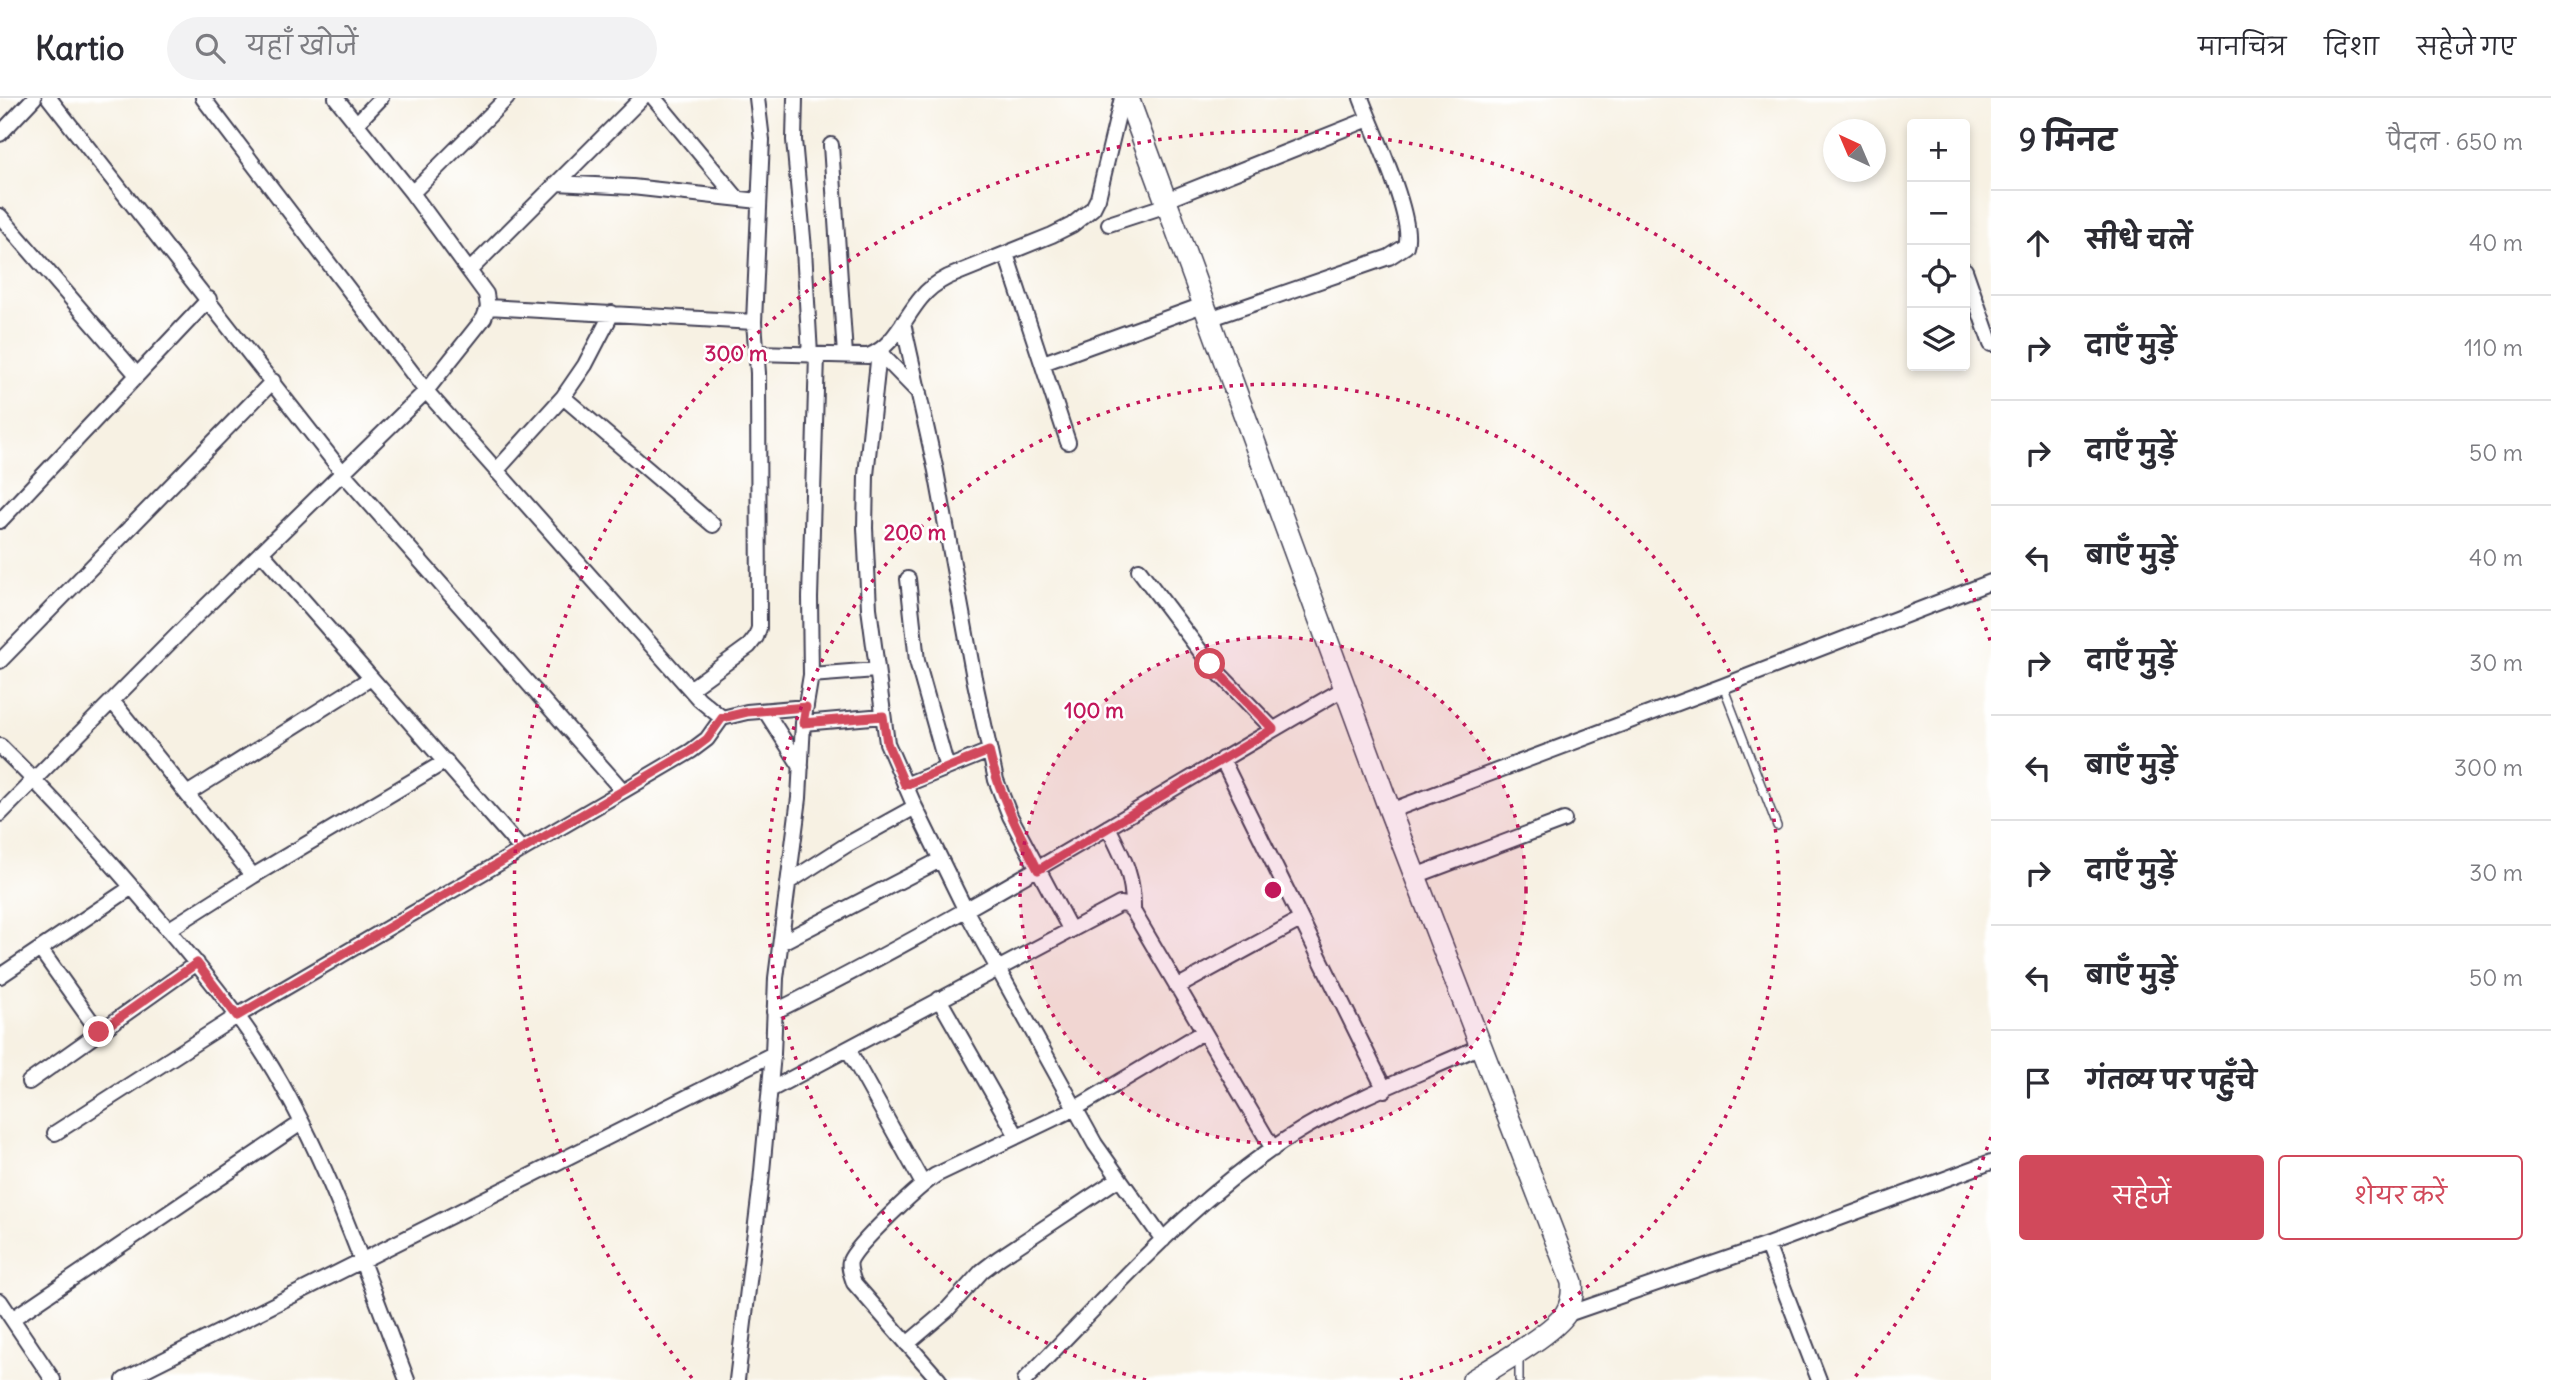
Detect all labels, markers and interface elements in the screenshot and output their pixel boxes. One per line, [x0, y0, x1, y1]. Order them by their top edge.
search box [167, 17, 657, 80]
text: Kartio [35, 27, 125, 69]
icon: search [191, 29, 229, 67]
text: यहाँ खोजें [247, 29, 358, 62]
text: मानचित्र [2198, 31, 2286, 61]
text: दिशा [2324, 31, 2379, 61]
text: सहेजे गए [2417, 31, 2516, 61]
north arrow [1823, 119, 1886, 182]
map controls [1907, 119, 1970, 371]
button: + [1907, 119, 1970, 182]
text: 9 मिनट [2019, 121, 2116, 159]
text: पैदल · 650 m [2386, 127, 2523, 156]
button: − [1907, 182, 1970, 245]
text: सीधे चलें [2086, 223, 2192, 256]
icon: ahead [2019, 224, 2057, 262]
text: 40 m [2469, 228, 2523, 257]
button: locate [1907, 245, 1970, 308]
button: layers [1907, 308, 1970, 371]
text: दाएँ मुड़ें [2086, 328, 2176, 361]
icon: right [2019, 329, 2057, 367]
text: 110 m [2464, 333, 2523, 362]
text: 300 m [705, 340, 768, 367]
text: दाएँ मुड़ें [2086, 433, 2176, 466]
icon: right [2019, 434, 2057, 472]
text: 50 m [2469, 438, 2523, 467]
text: 200 m [884, 519, 947, 546]
text: बाएँ मुड़ें [2086, 538, 2177, 571]
icon: left [2019, 539, 2057, 577]
text: 40 m [2469, 543, 2523, 572]
text: दाएँ मुड़ें [2086, 643, 2176, 676]
icon: right [2019, 644, 2057, 682]
route start [1194, 648, 1225, 679]
text: 30 m [2469, 648, 2523, 677]
text: 100 m [1064, 697, 1124, 724]
text: बाएँ मुड़ें [2086, 748, 2177, 781]
icon: left [2019, 749, 2057, 787]
text: 300 m [2454, 753, 2523, 782]
text: दाएँ मुड़ें [2086, 853, 2176, 886]
icon: right [2019, 854, 2057, 892]
text: 30 m [2469, 858, 2523, 887]
centre of rings [1261, 878, 1285, 902]
text: बाएँ मुड़ें [2086, 958, 2177, 991]
icon: left [2019, 959, 2057, 997]
text: 50 m [2469, 963, 2523, 992]
route end [83, 1016, 114, 1047]
text: गंतव्य पर पहुँचे [2086, 1063, 2256, 1096]
icon: arrive [2019, 1064, 2057, 1102]
button: सहेजें [2019, 1155, 2264, 1240]
button: शेयर करें [2278, 1155, 2523, 1240]

